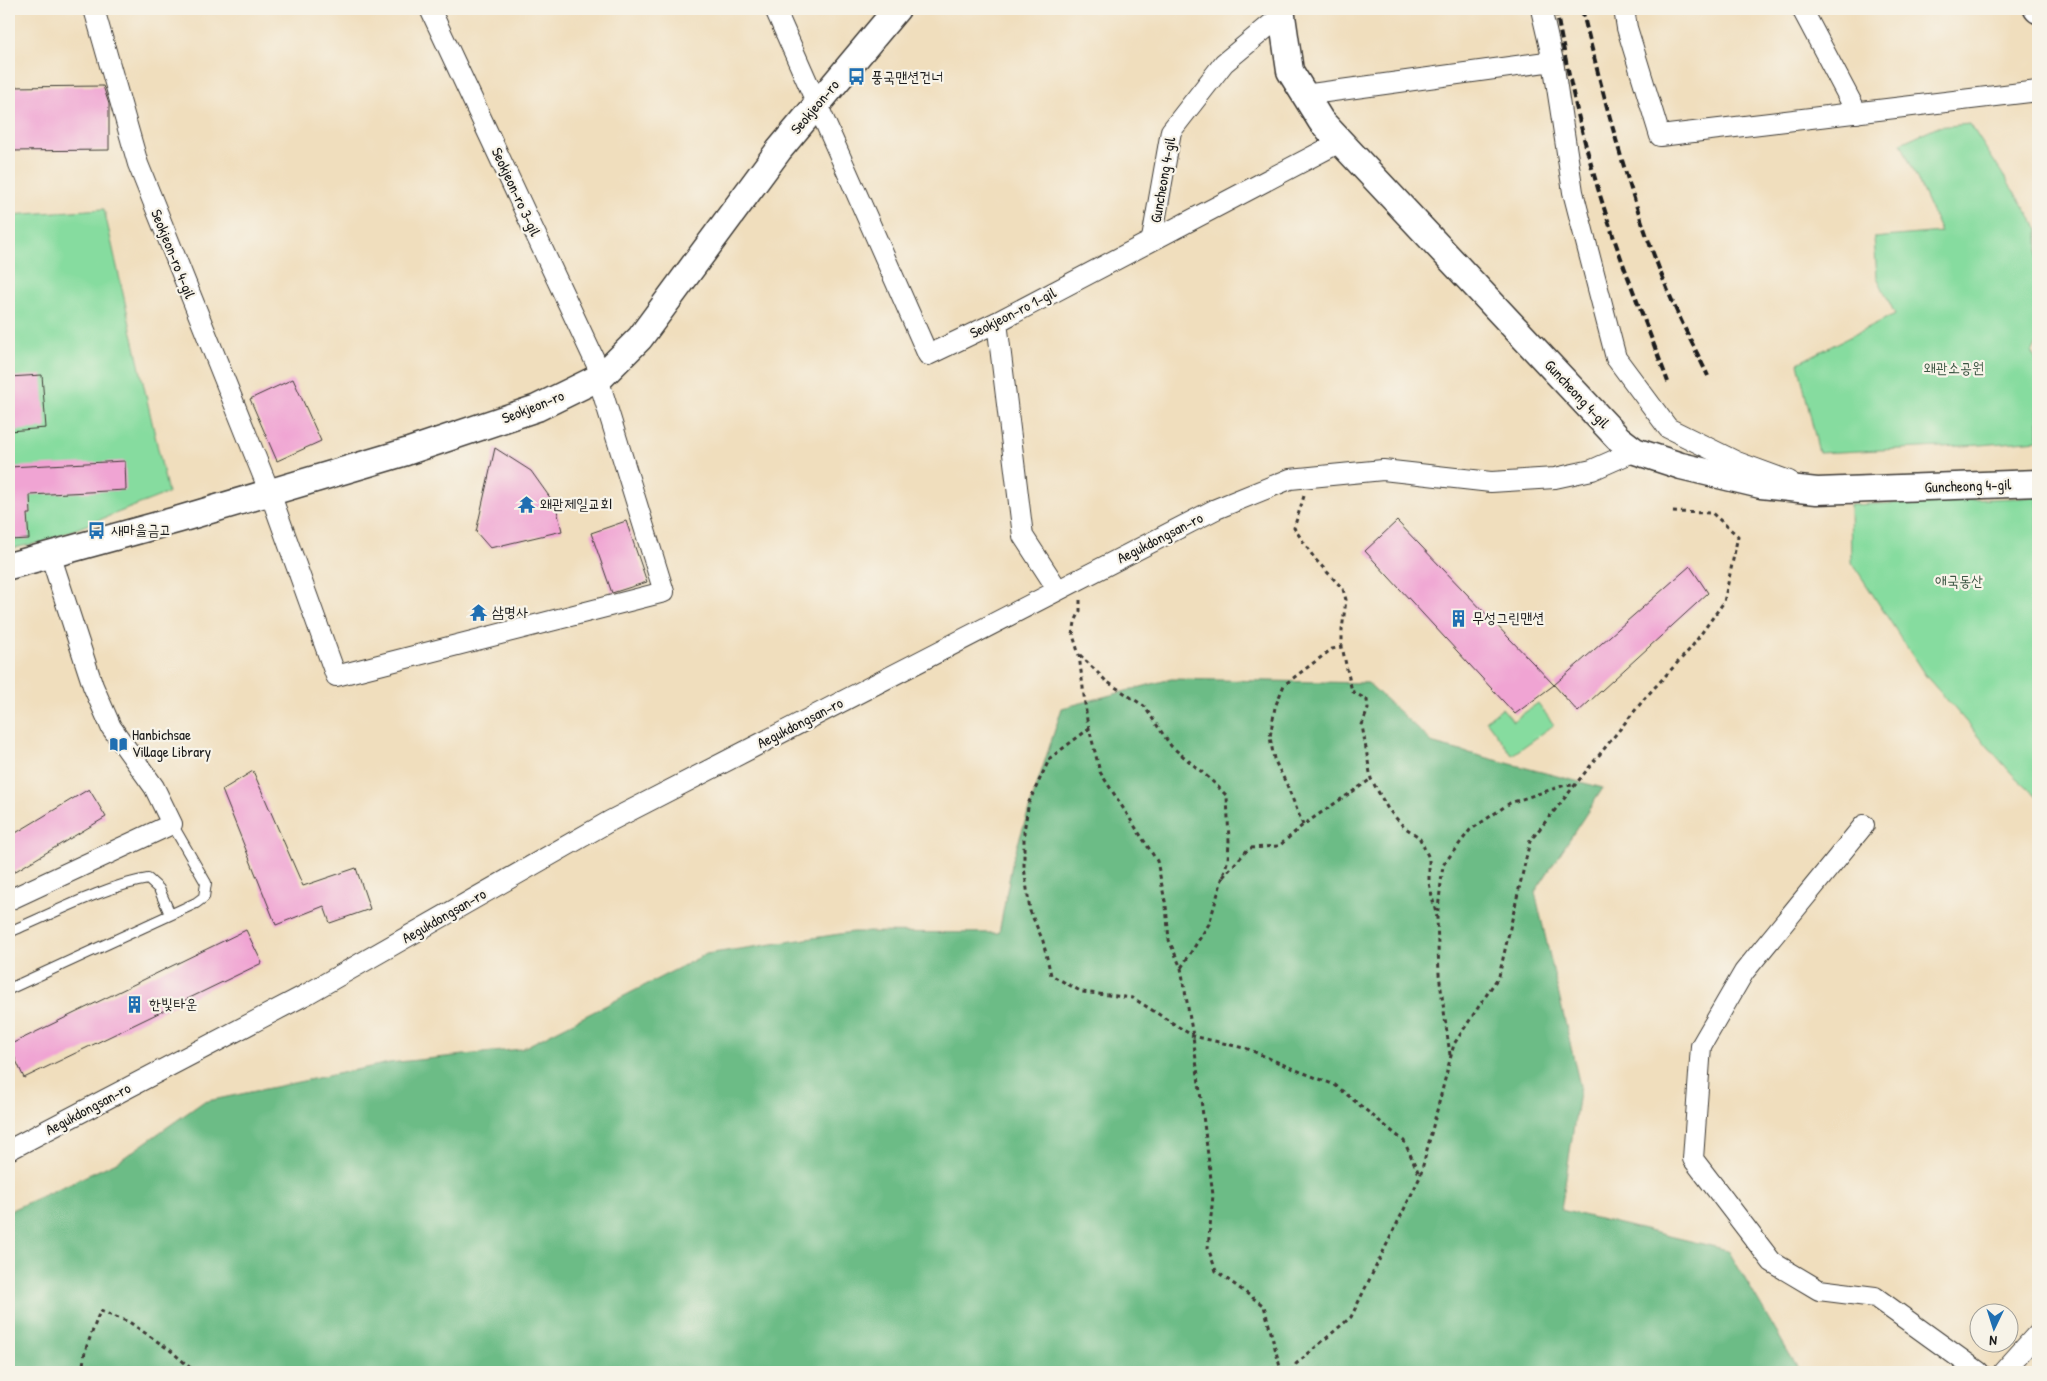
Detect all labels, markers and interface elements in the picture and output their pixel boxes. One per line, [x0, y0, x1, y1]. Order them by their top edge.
place label: 풍국맨션건너 [871, 66, 943, 87]
bus stop icon: 풍국맨션건너 [847, 67, 867, 87]
street label: Seokjeon-ro [786, 75, 844, 138]
street label: Guncheong 4-gil [1145, 135, 1180, 224]
street label: Seokjeon-ro 3-gil [487, 144, 546, 240]
street label: Seokjeon-ro 4-gil [146, 206, 201, 302]
street label: Seokjeon-ro 1-gil [966, 282, 1060, 343]
street label: Guncheong 4-gil [1540, 355, 1615, 433]
park label: 왜관소공원 [1924, 357, 1984, 378]
street label: Seokjeon-ro [499, 385, 567, 429]
street label: Guncheong 4-gil [1924, 473, 2012, 498]
place label: 왜관제일교회 [540, 493, 612, 514]
temple icon: 왜관제일교회 [516, 494, 536, 514]
street label: Aegukdongsan-ro [1113, 507, 1206, 568]
place label: 새마을금고 [111, 519, 171, 540]
bus stop icon: 새마을금고 [87, 520, 107, 540]
park label: 애국동산 [1935, 570, 1983, 591]
place label: 삼명사 [492, 601, 528, 622]
temple icon: 삼명사 [468, 602, 488, 622]
place label: 무성그린맨션 [1472, 607, 1544, 628]
building icon: 무성그린맨션 [1448, 608, 1468, 628]
street label: Aegukdongsan-ro [753, 692, 846, 753]
place label: Hanbichsae Village Library [132, 724, 211, 762]
library icon: Hanbichsae Village Library [108, 734, 128, 754]
street label: Aegukdongsan-ro [398, 883, 490, 948]
place label: 한빛타운 [149, 993, 197, 1014]
building icon: 한빛타운 [125, 994, 145, 1014]
street label: Aegukdongsan-ro [41, 1077, 134, 1140]
north arrow [1970, 1304, 2020, 1354]
text: N [1988, 1332, 1997, 1351]

